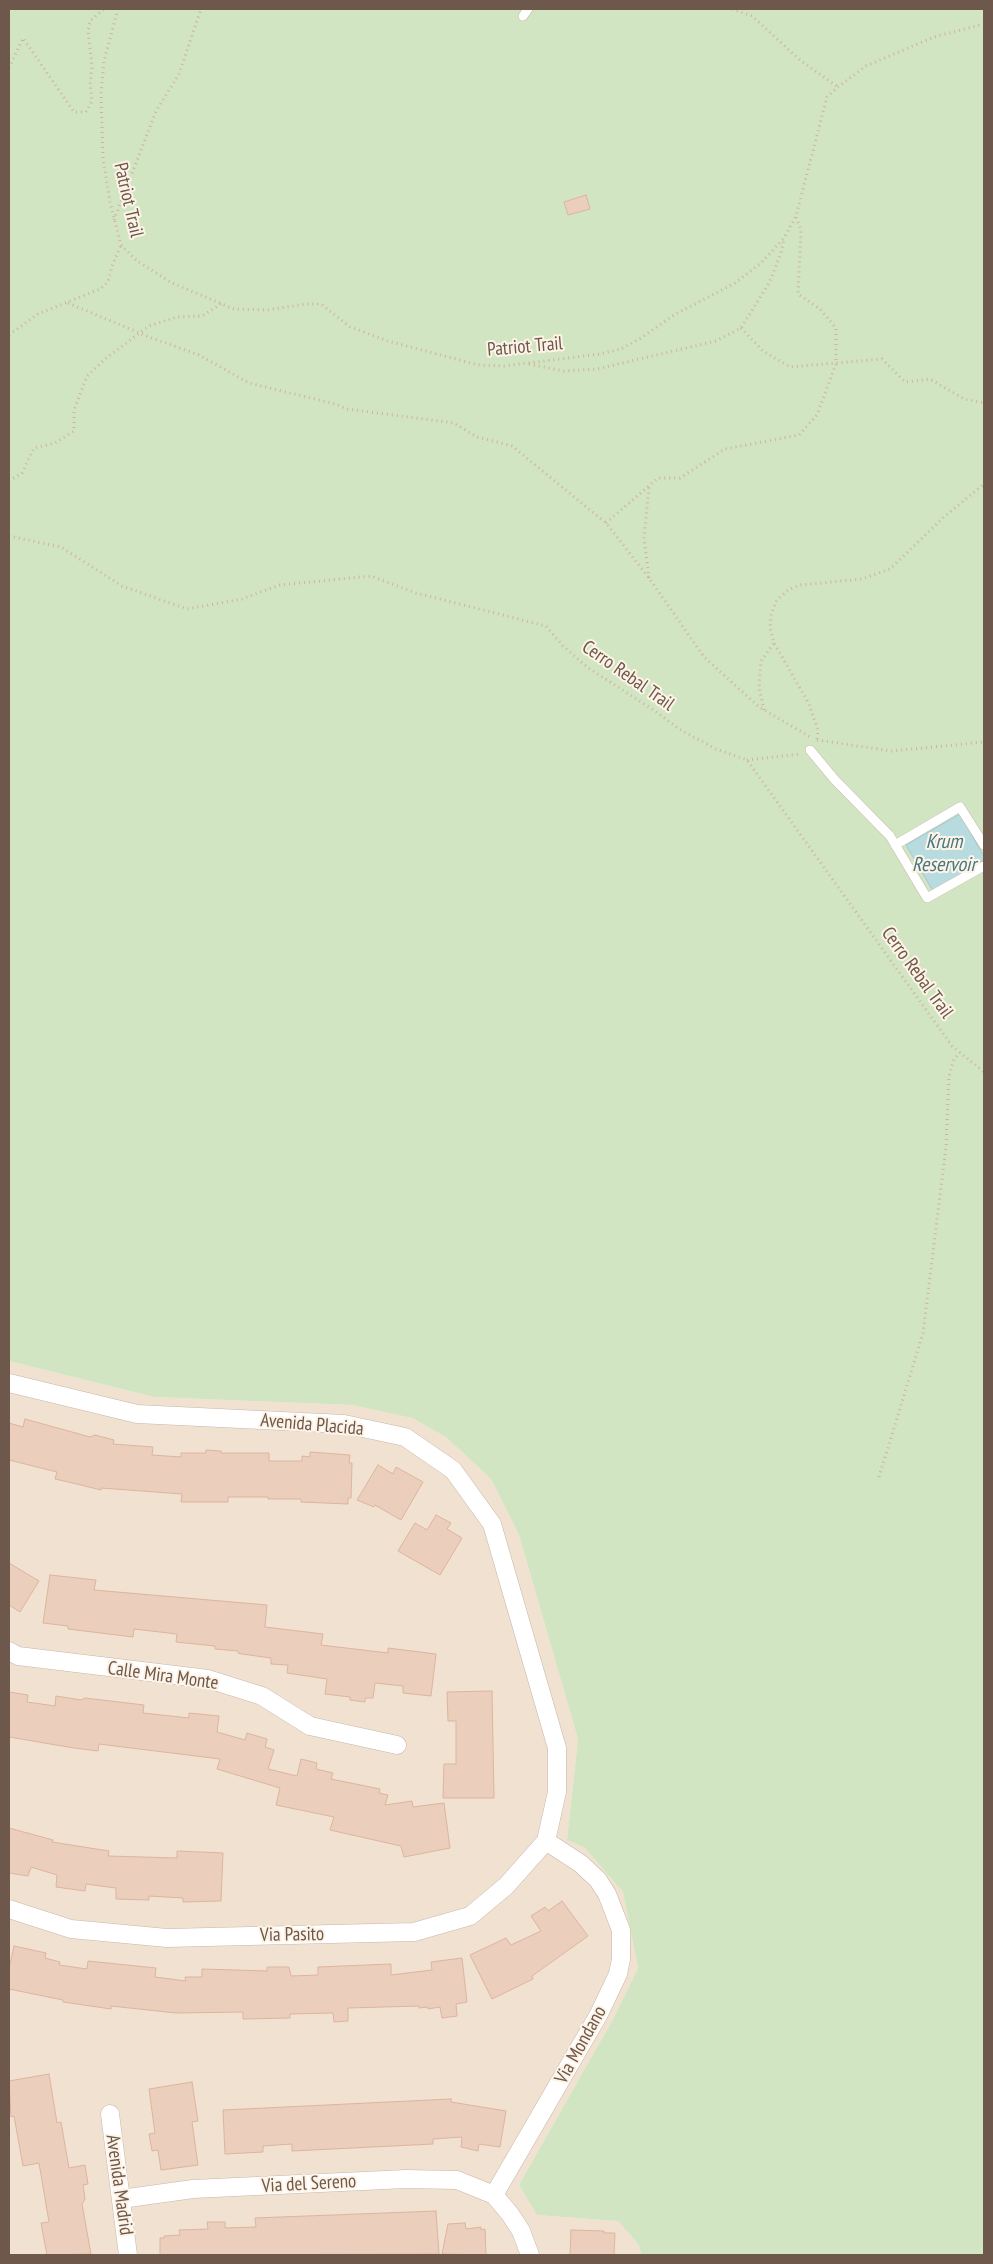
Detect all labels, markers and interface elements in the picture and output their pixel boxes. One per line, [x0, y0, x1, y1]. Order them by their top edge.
street label: Patriot Trail [108, 160, 148, 240]
street label: Patriot Trail [486, 332, 564, 362]
street label: Cerro Rebal Trail [577, 636, 679, 716]
water label: Krum Reservoir [912, 830, 976, 877]
street label: Cerro Rebal Trail [876, 923, 958, 1023]
street label: Avenida Placida [260, 1409, 364, 1441]
street label: Calle Mira Monte [106, 1657, 220, 1695]
street label: Via Pasito [260, 1923, 324, 1947]
street label: Via Mondano [550, 2002, 612, 2088]
street label: Avenida Madrid [101, 2133, 137, 2237]
street label: Via del Sereno [261, 2170, 357, 2198]

